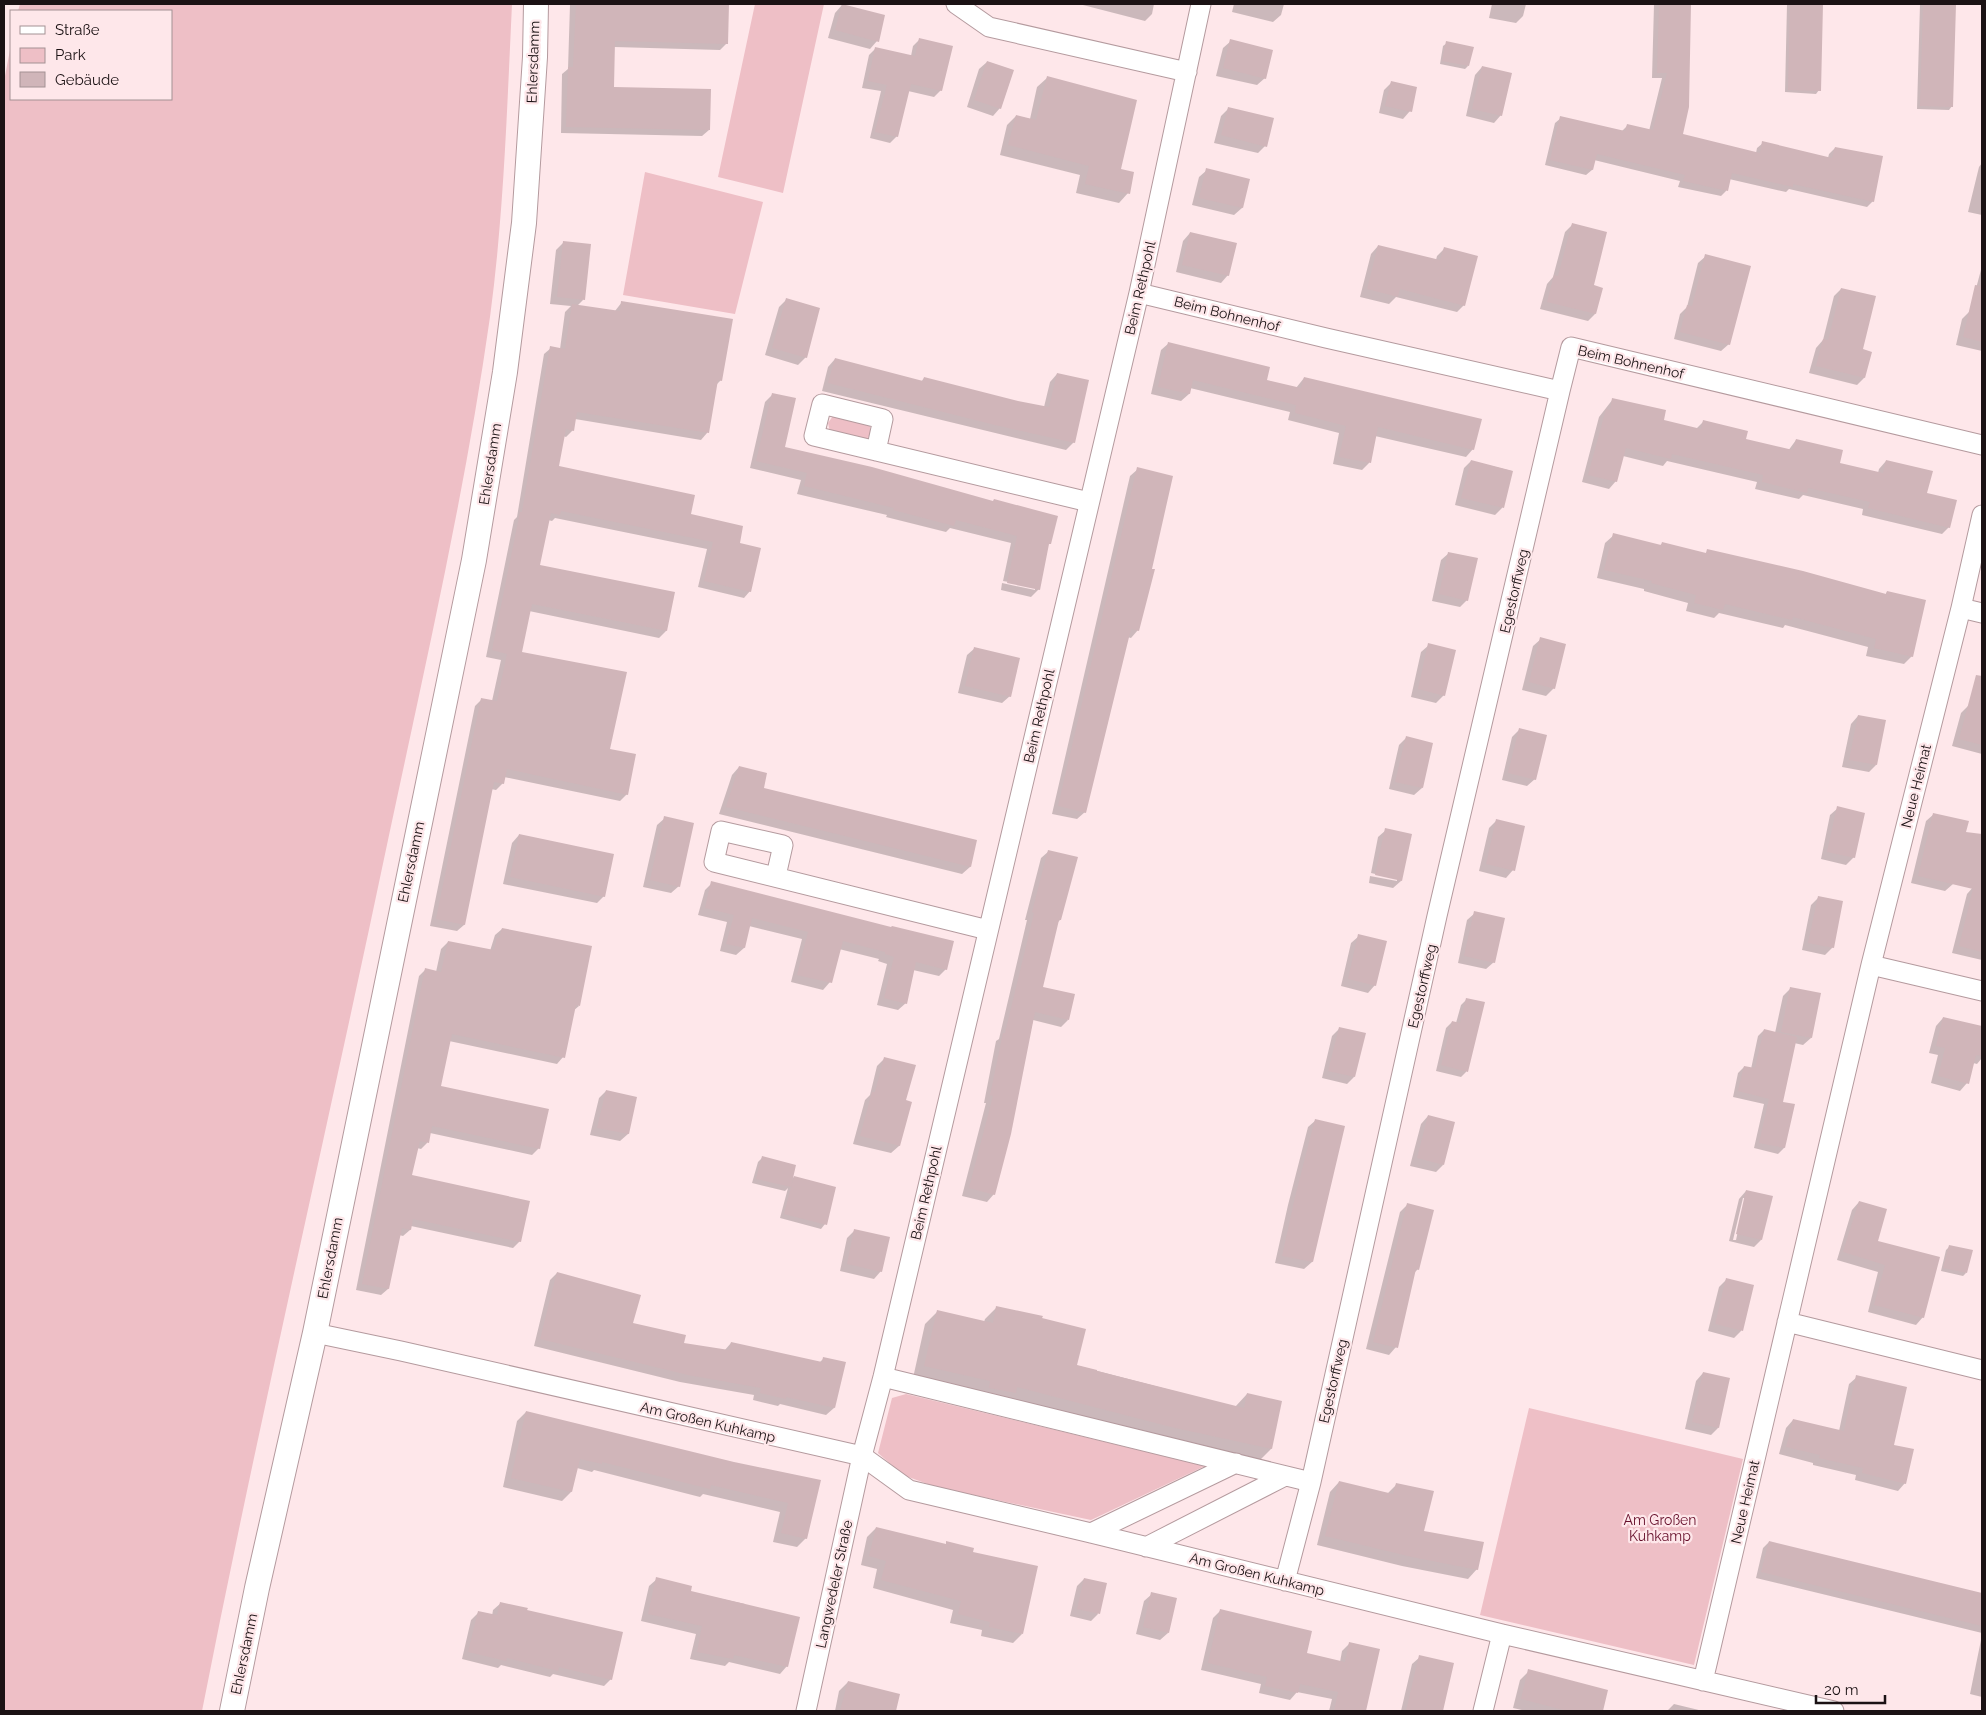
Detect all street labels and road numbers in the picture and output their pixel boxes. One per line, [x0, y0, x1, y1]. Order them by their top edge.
street label: Ehlersdamm [524, 21, 542, 103]
street label: Beim Rethpohl [1121, 239, 1159, 337]
street label: Beim Bohnenhof [1172, 293, 1283, 335]
street label: Beim Bohnenhof [1576, 342, 1687, 382]
street label: Ehlersdamm [476, 422, 504, 506]
street label: Egestorffweg [1497, 547, 1531, 635]
street label: Beim Rethpohl [1020, 667, 1058, 765]
street label: Neue Heimat [1898, 742, 1934, 829]
street label: Ehlersdamm [395, 820, 427, 904]
street label: Egestorffweg [1405, 942, 1439, 1030]
street label: Beim Rethpohl [907, 1144, 945, 1242]
street label: Ehlersdamm [314, 1216, 346, 1300]
street label: Egestorffweg [1316, 1337, 1350, 1425]
street label: Am Großen Kuhkamp [639, 1399, 778, 1445]
street label: Neue Heimat [1728, 1458, 1762, 1546]
street label: Langwedeler Straße [813, 1518, 855, 1650]
street label: Am Großen Kuhkamp [1188, 1549, 1326, 1599]
street label: Ehlersdamm [228, 1612, 260, 1696]

